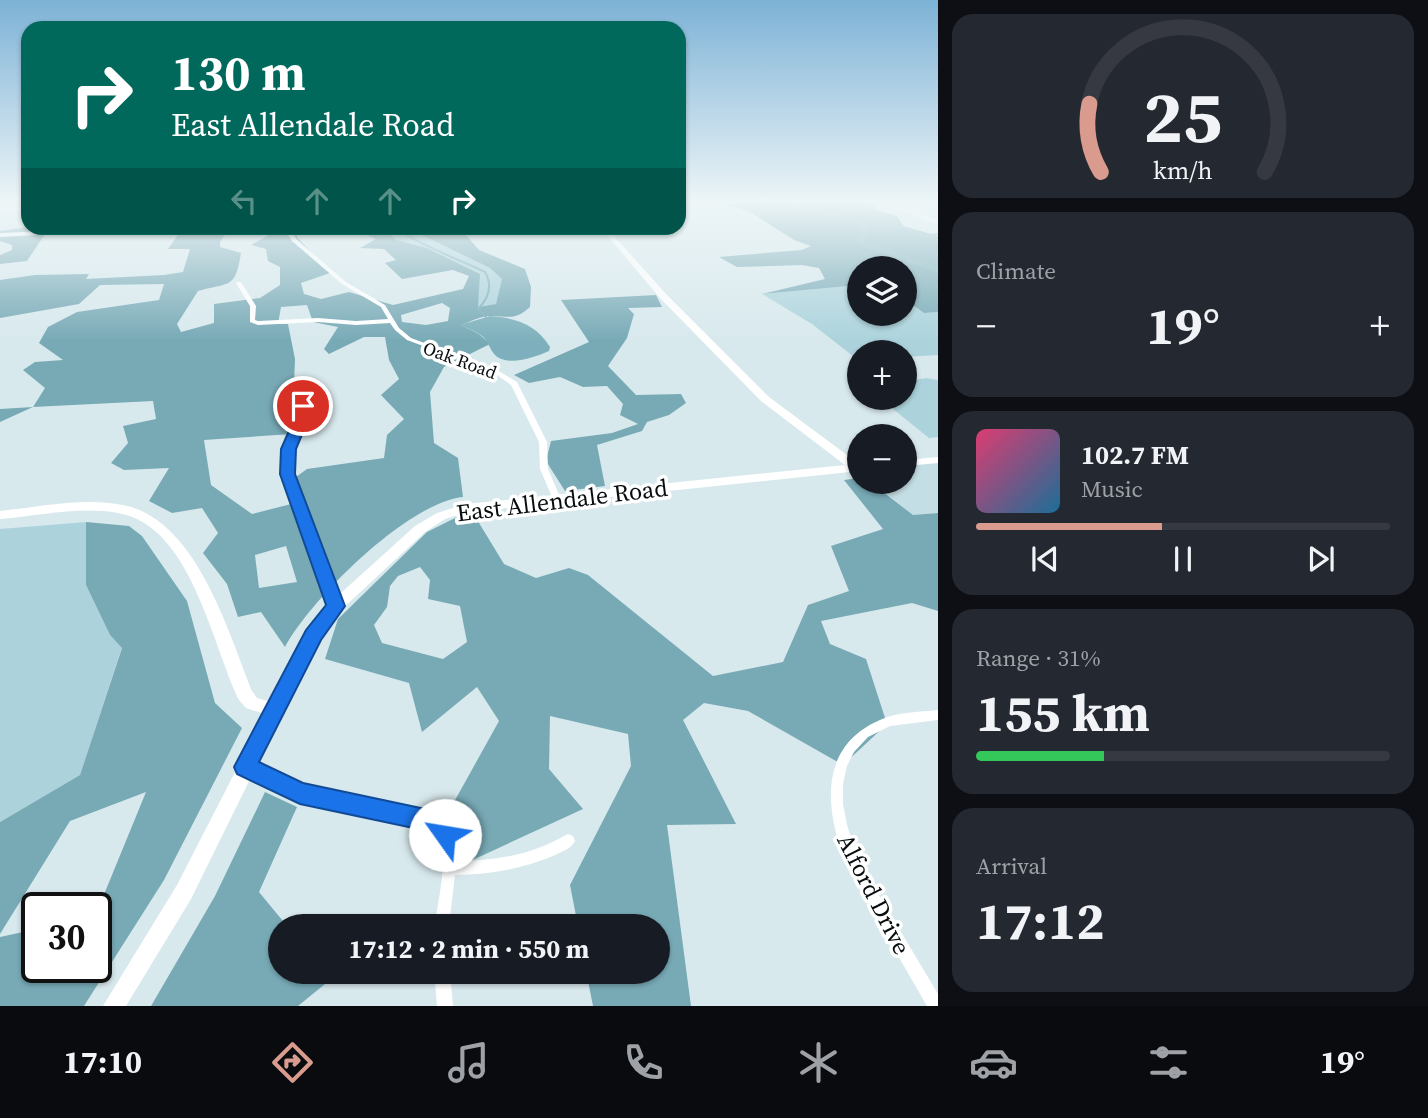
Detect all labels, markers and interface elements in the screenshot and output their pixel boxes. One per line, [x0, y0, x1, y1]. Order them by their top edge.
text: 130 m [171, 39, 306, 106]
icon: right [56, 49, 147, 140]
text: 25 [1144, 68, 1222, 167]
text: East Allendale Road [171, 103, 454, 147]
text: km/h [1153, 153, 1213, 187]
icon: left [225, 182, 263, 220]
icon: ahead [298, 182, 336, 220]
icon: ahead [371, 182, 409, 220]
icon: right [444, 182, 482, 220]
text: Climate [976, 255, 1056, 287]
map controls [847, 256, 917, 494]
button: layers [847, 256, 917, 326]
text: 19° [1146, 290, 1220, 361]
text: − [976, 300, 996, 352]
text: + [1370, 300, 1390, 352]
street label: Oak Road [420, 335, 500, 385]
button: + [847, 340, 917, 410]
pin [273, 376, 333, 436]
icon: arrive [284, 387, 322, 425]
button: − [847, 424, 917, 494]
text: 102.7 FM [1081, 437, 1189, 473]
street label: East Allendale Road [455, 471, 670, 529]
text: Music [1081, 473, 1143, 505]
icon: previous [1026, 540, 1064, 578]
icon: pause [1164, 540, 1202, 578]
icon: next [1302, 540, 1340, 578]
text: Range · 31% [976, 642, 1101, 674]
text: 155 km [976, 677, 1150, 748]
position arrow [408, 798, 482, 872]
street label: Alford Drive [829, 828, 919, 960]
text: Arrival [976, 850, 1047, 882]
text: 17:12 [976, 885, 1104, 956]
speed limit sign: 30 [21, 892, 112, 983]
text: 17:12 · 2 min · 550 m [349, 931, 589, 967]
icon: directions [268, 1038, 317, 1087]
icon: music [444, 1038, 493, 1087]
icon: phone [619, 1038, 668, 1087]
icon: climate [794, 1038, 843, 1087]
icon: car [969, 1038, 1018, 1087]
icon: filters [1144, 1038, 1193, 1087]
text: 17:10 [63, 1040, 142, 1084]
text: 19° [1320, 1040, 1365, 1084]

